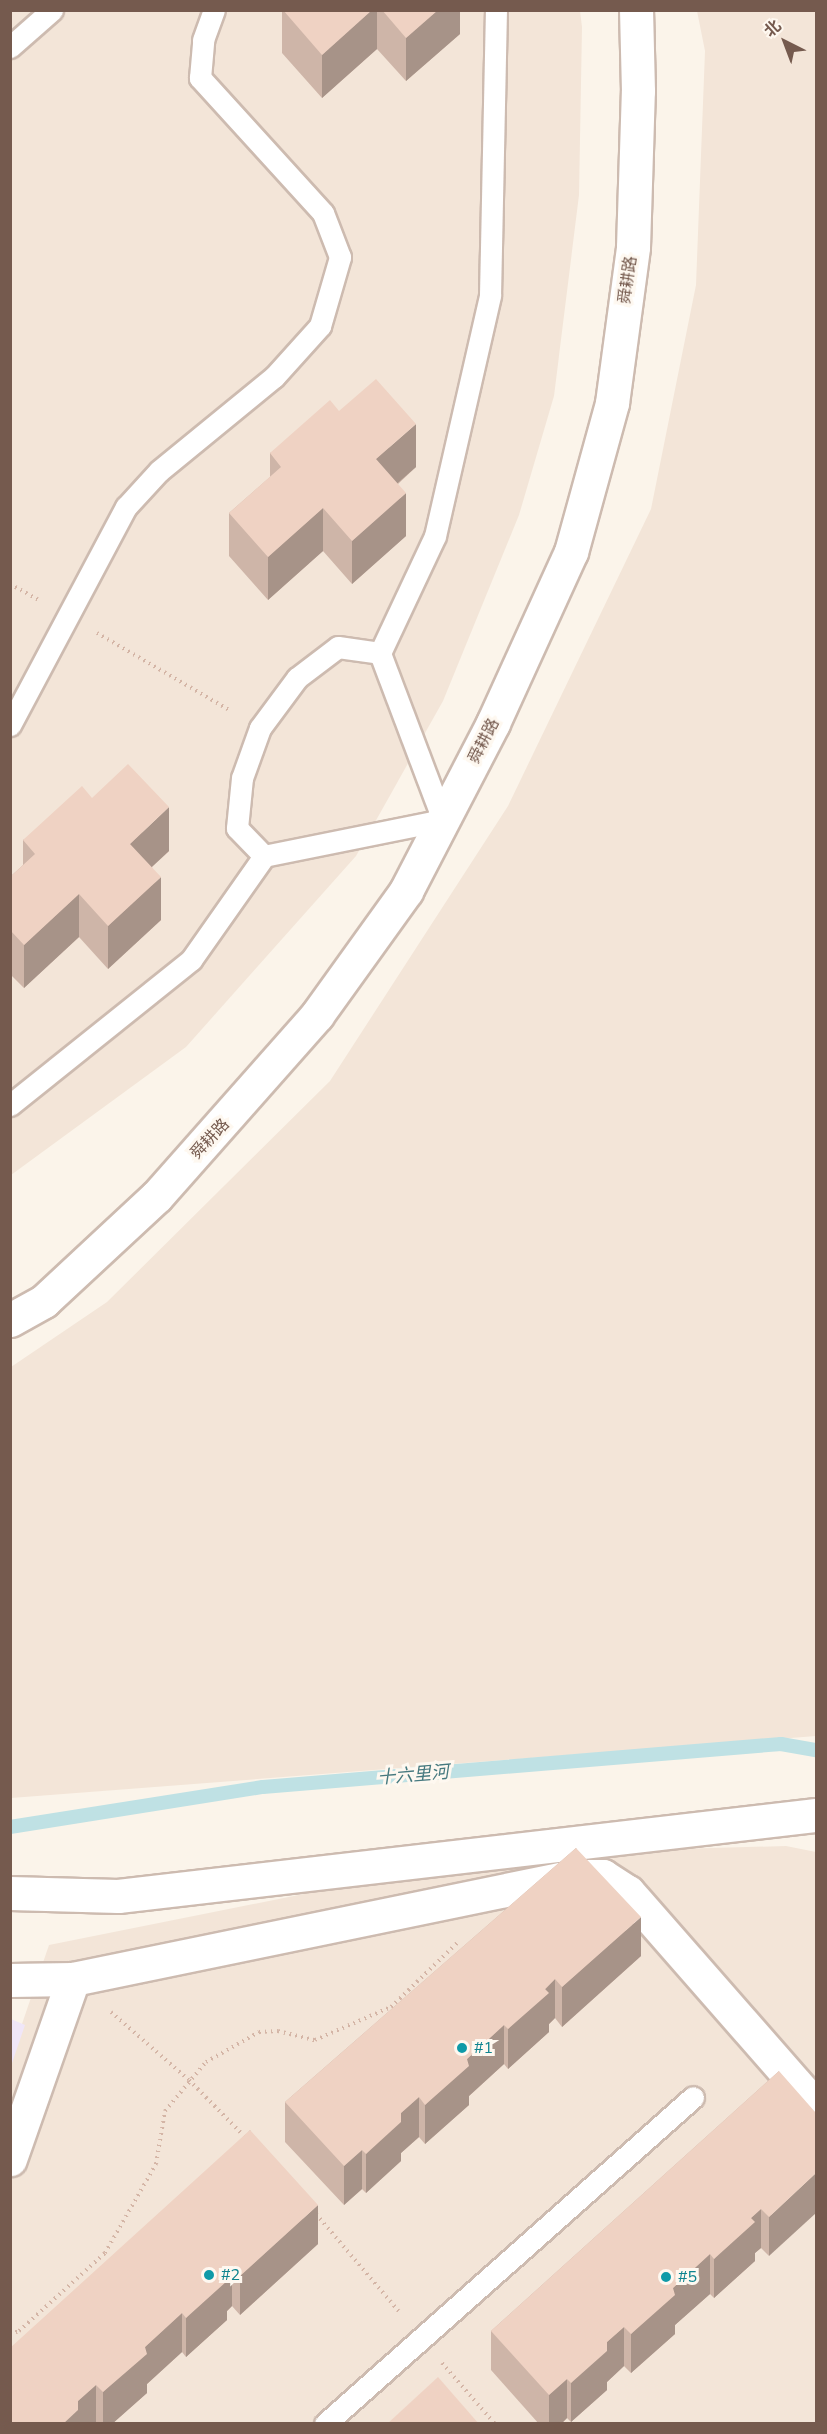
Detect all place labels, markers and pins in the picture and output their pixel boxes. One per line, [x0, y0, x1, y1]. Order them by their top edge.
place label: #1 [474, 2038, 493, 2058]
marker: #1 [455, 2041, 469, 2055]
place label: #2 [221, 2265, 240, 2285]
place label: #5 [678, 2267, 697, 2287]
marker: #2 [202, 2268, 216, 2282]
marker: #5 [659, 2270, 673, 2284]

